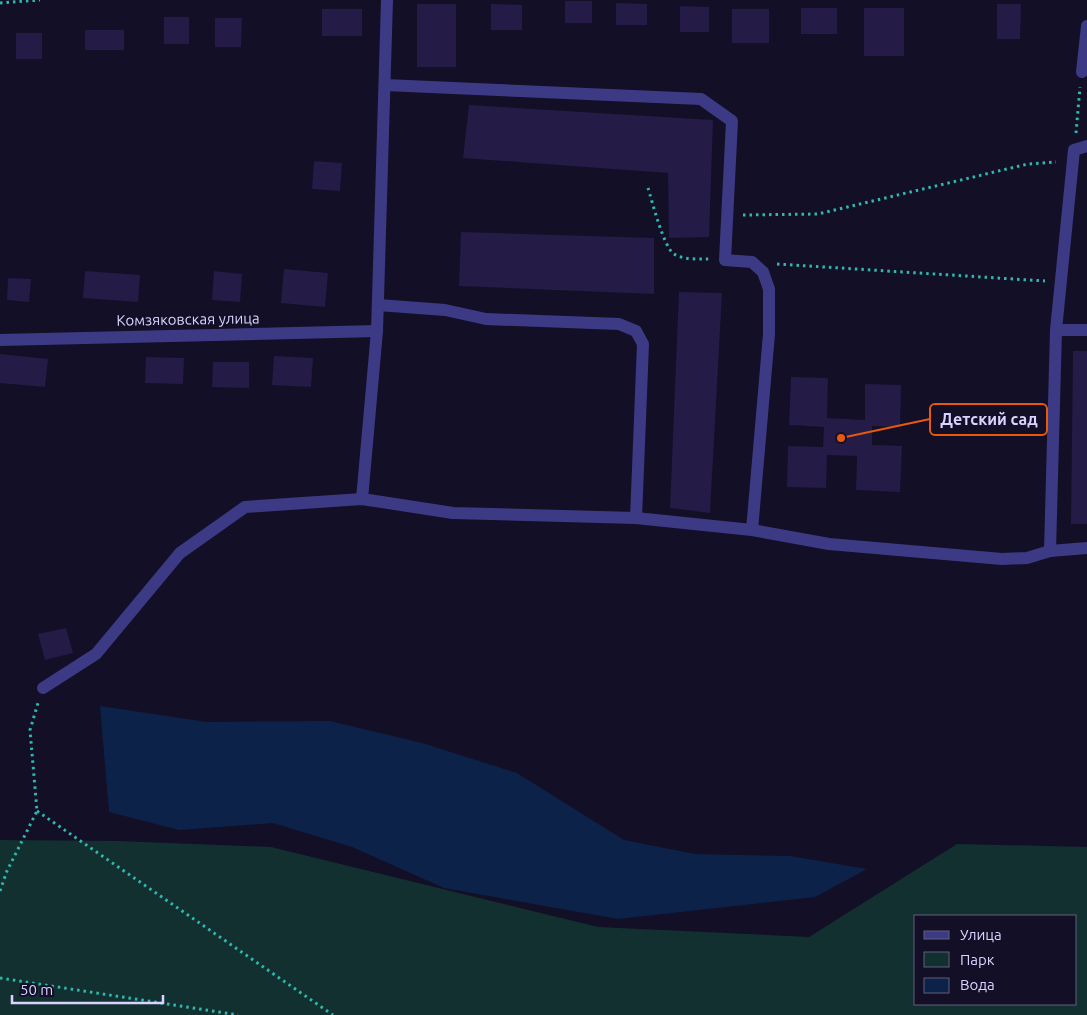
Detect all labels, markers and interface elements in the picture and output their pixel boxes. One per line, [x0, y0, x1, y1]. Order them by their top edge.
street label: Комзяковская улица [116, 309, 260, 329]
callout: Детский сад [930, 404, 1047, 435]
text: Детский сад [940, 410, 1038, 428]
legend [914, 915, 1077, 1005]
text: Улица [960, 926, 1002, 943]
text: Парк [960, 951, 995, 968]
scale bar [12, 972, 164, 1004]
text: Вода [960, 976, 995, 993]
text: 50 m [20, 981, 53, 998]

